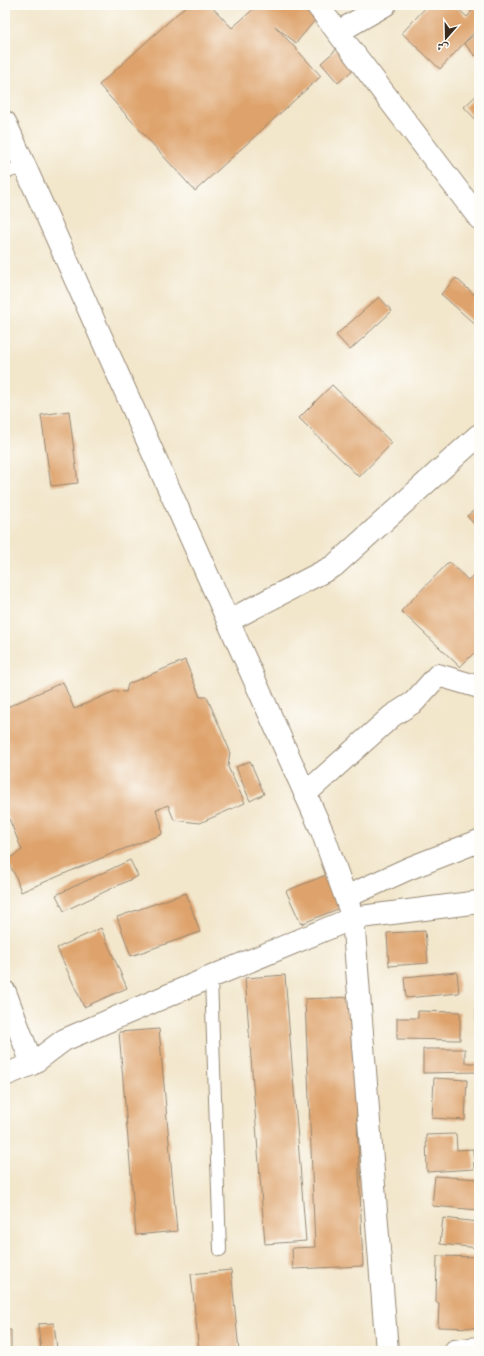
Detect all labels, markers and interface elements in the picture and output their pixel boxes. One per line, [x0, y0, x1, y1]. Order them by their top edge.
north arrow [426, 18, 466, 58]
text: ش [436, 39, 450, 53]

